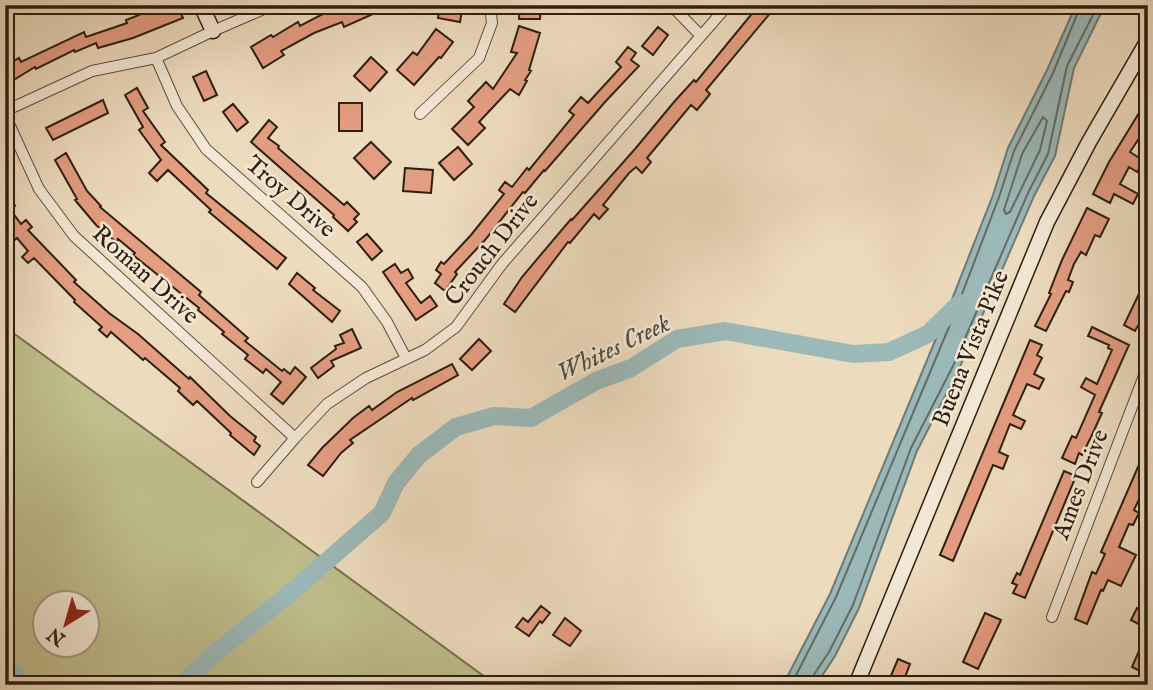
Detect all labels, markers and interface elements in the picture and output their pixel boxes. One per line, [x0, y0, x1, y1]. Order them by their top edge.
street label: Troy Drive [238, 149, 342, 245]
street label: Crouch Drive [438, 187, 546, 313]
street label: Roman Drive [85, 219, 205, 331]
street label: Buena Vista Pike [926, 266, 1017, 431]
water label: Whites Creek [552, 306, 676, 390]
street label: Ames Drive [1046, 425, 1117, 545]
north arrow [32, 588, 102, 658]
text: N [43, 621, 72, 651]

